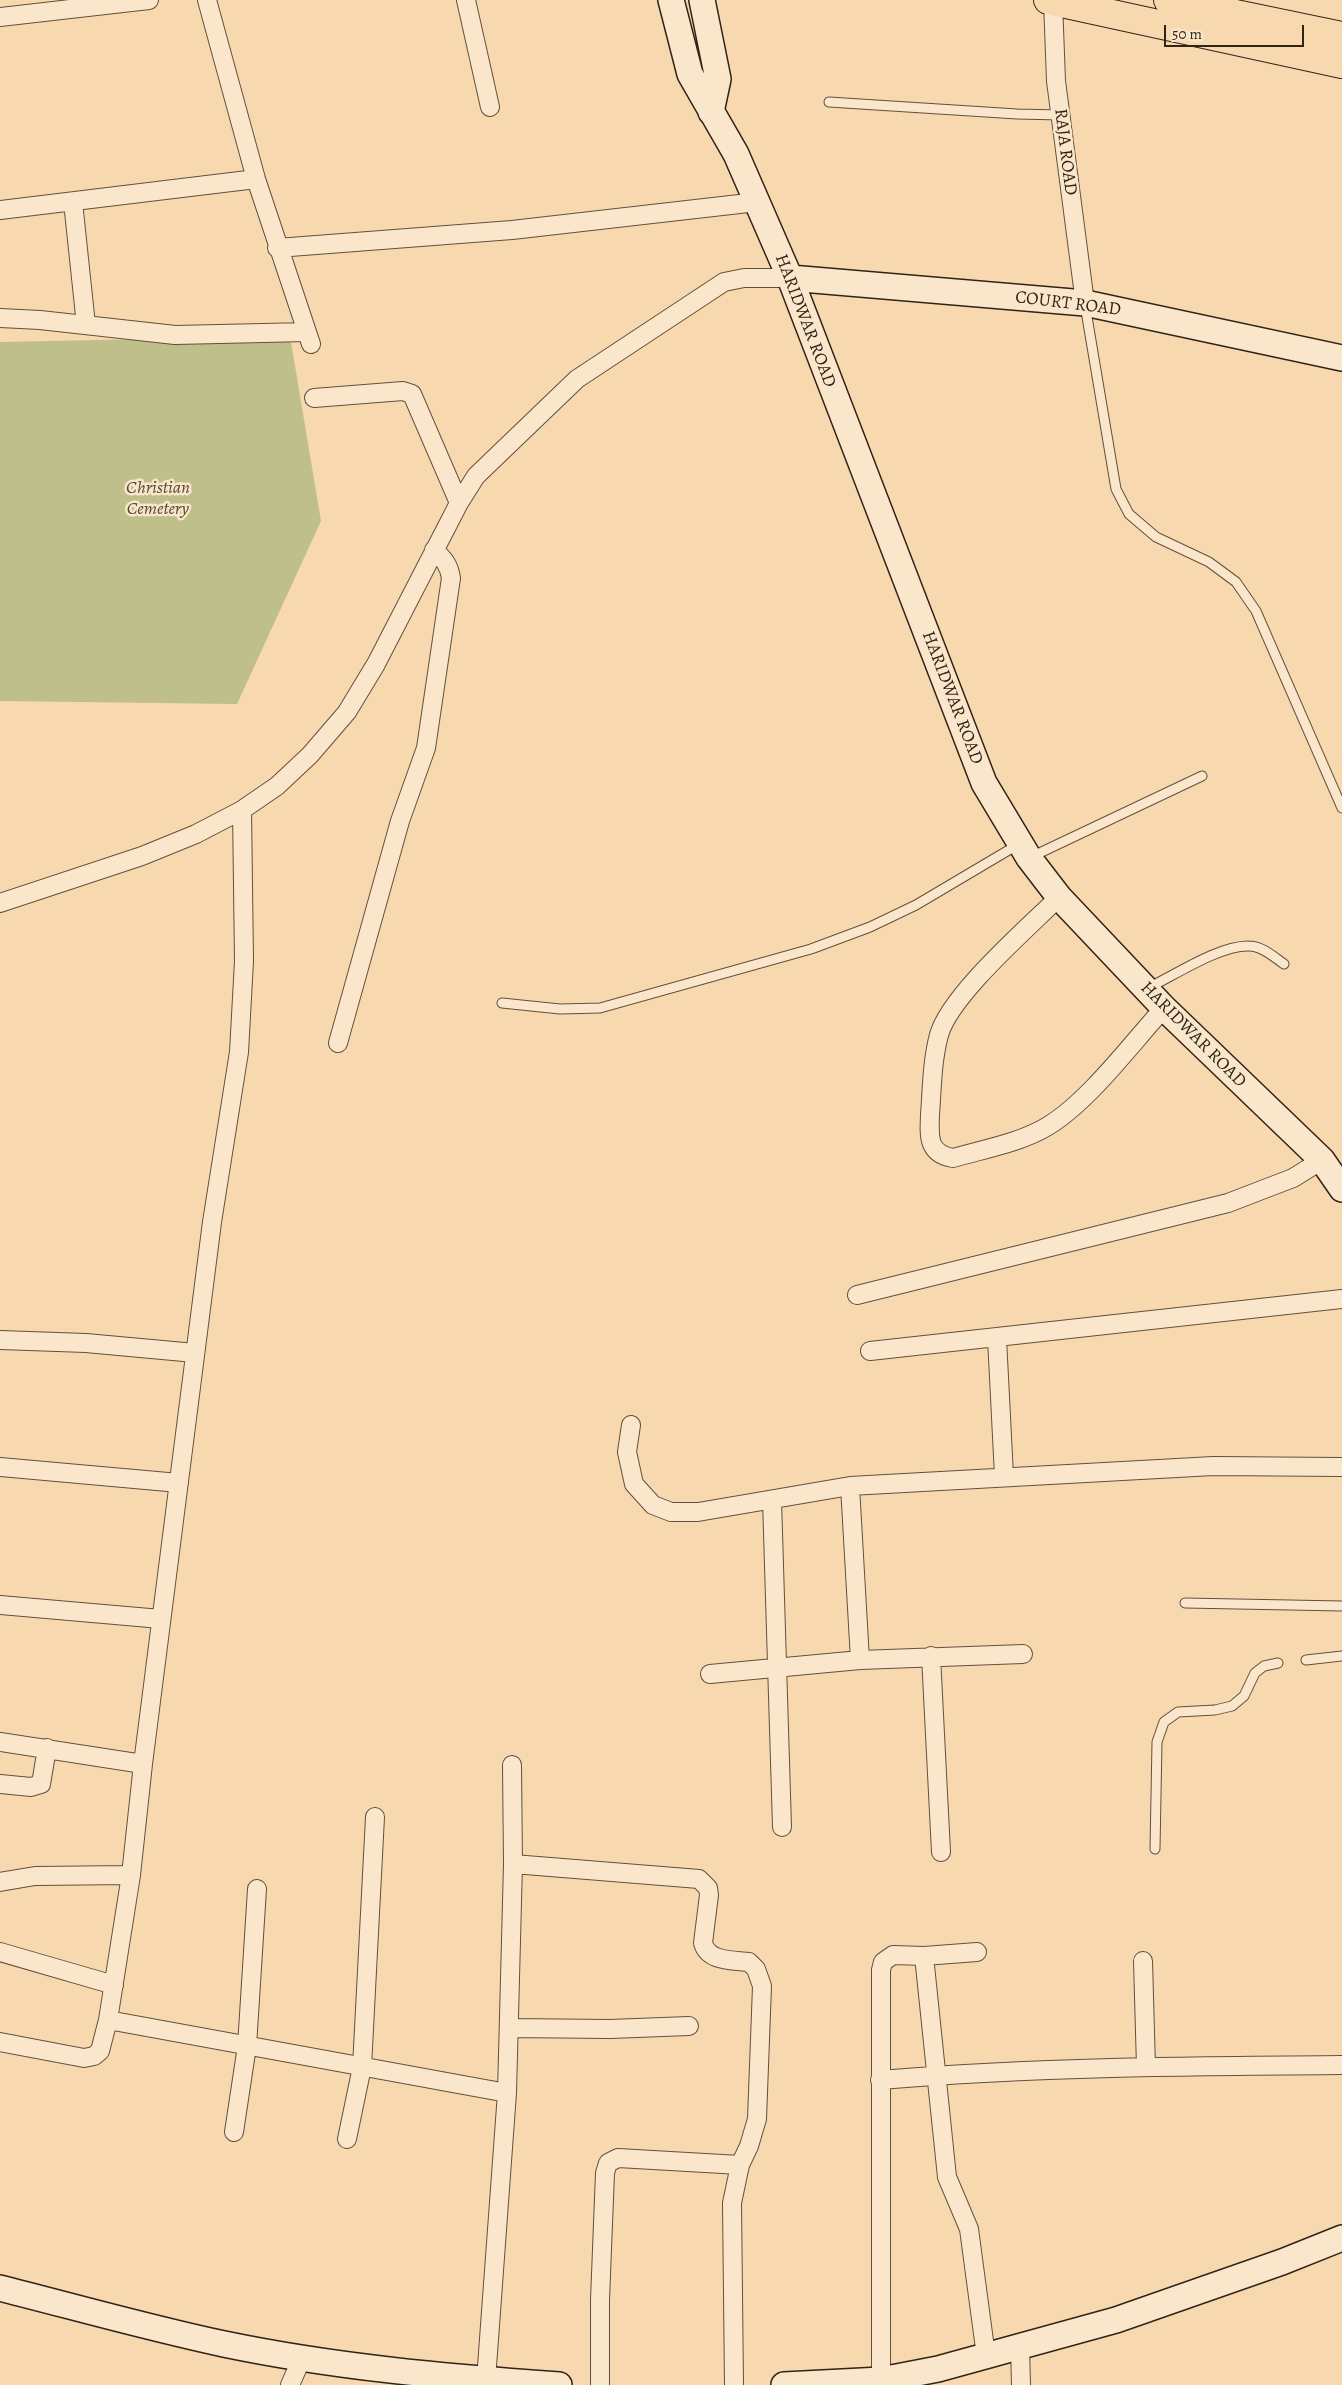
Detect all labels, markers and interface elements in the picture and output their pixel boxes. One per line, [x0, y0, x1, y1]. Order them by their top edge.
scale bar [1167, 15, 1307, 47]
text: 50 m [1172, 24, 1202, 44]
street label: RAJA ROAD [1049, 107, 1081, 197]
street label: HARIDWAR ROAD [770, 251, 840, 391]
street label: COURT ROAD [1014, 287, 1122, 321]
park label: Christian Cemetery [126, 478, 190, 520]
street label: HARIDWAR ROAD [917, 628, 987, 768]
street label: HARIDWAR ROAD [1136, 978, 1250, 1092]

